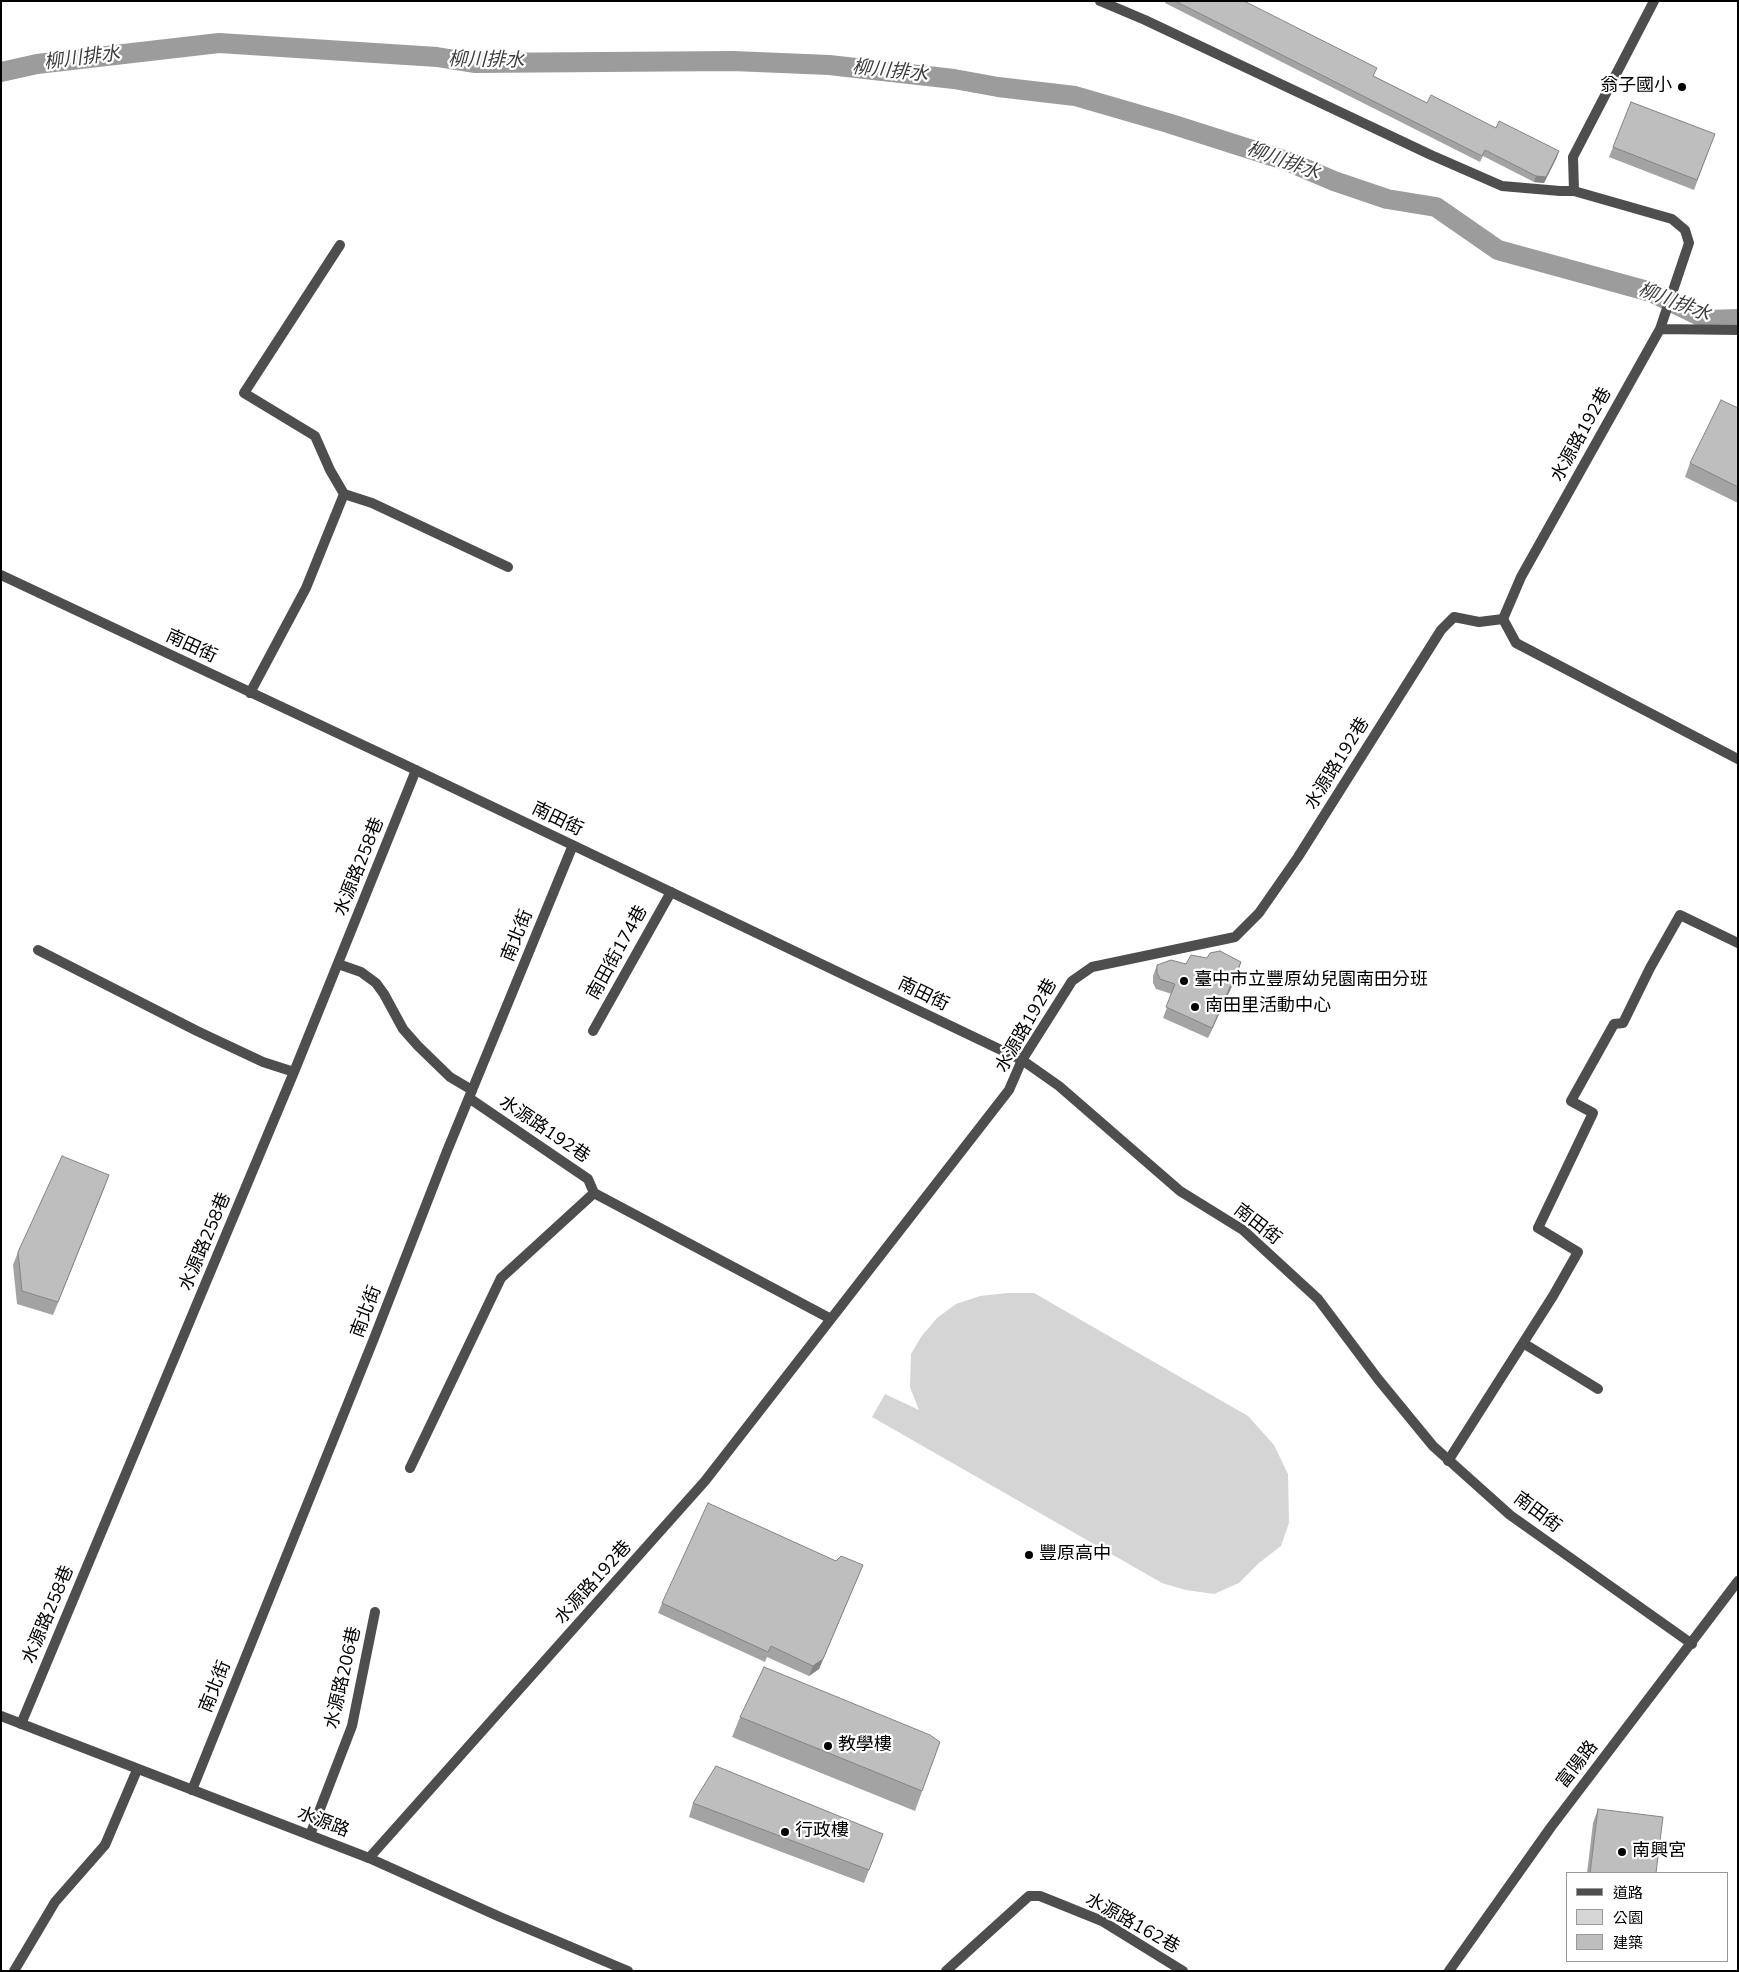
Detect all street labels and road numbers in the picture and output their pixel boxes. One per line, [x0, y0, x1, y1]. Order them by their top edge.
street label: 水源路192巷 [1547, 384, 1617, 486]
street label: 南田街 [162, 626, 220, 668]
street label: 水源路192巷 [1301, 714, 1375, 814]
street label: 南田街 [528, 798, 586, 842]
street label: 水源路258巷 [330, 815, 390, 919]
street label: 南田街174巷 [583, 902, 653, 1004]
street label: 南北街 [498, 907, 538, 965]
street label: 南田街 [894, 973, 952, 1017]
street label: 水源路192巷 [992, 975, 1062, 1077]
street label: 水源路192巷 [495, 1092, 593, 1168]
street label: 水源路258巷 [176, 1190, 236, 1294]
street label: 南田街 [1229, 1200, 1285, 1250]
street label: 南北街 [347, 1283, 387, 1341]
street label: 南田街 [1509, 1488, 1565, 1538]
street label: 水源路192巷 [551, 1537, 637, 1629]
street label: 水源路258巷 [19, 1563, 79, 1667]
street label: 水源路206巷 [322, 1625, 366, 1731]
street label: 南北街 [196, 1658, 236, 1716]
street label: 富陽路 [1553, 1737, 1603, 1793]
street label: 水源路 [294, 1803, 352, 1843]
street label: 水源路162巷 [1081, 1889, 1183, 1959]

